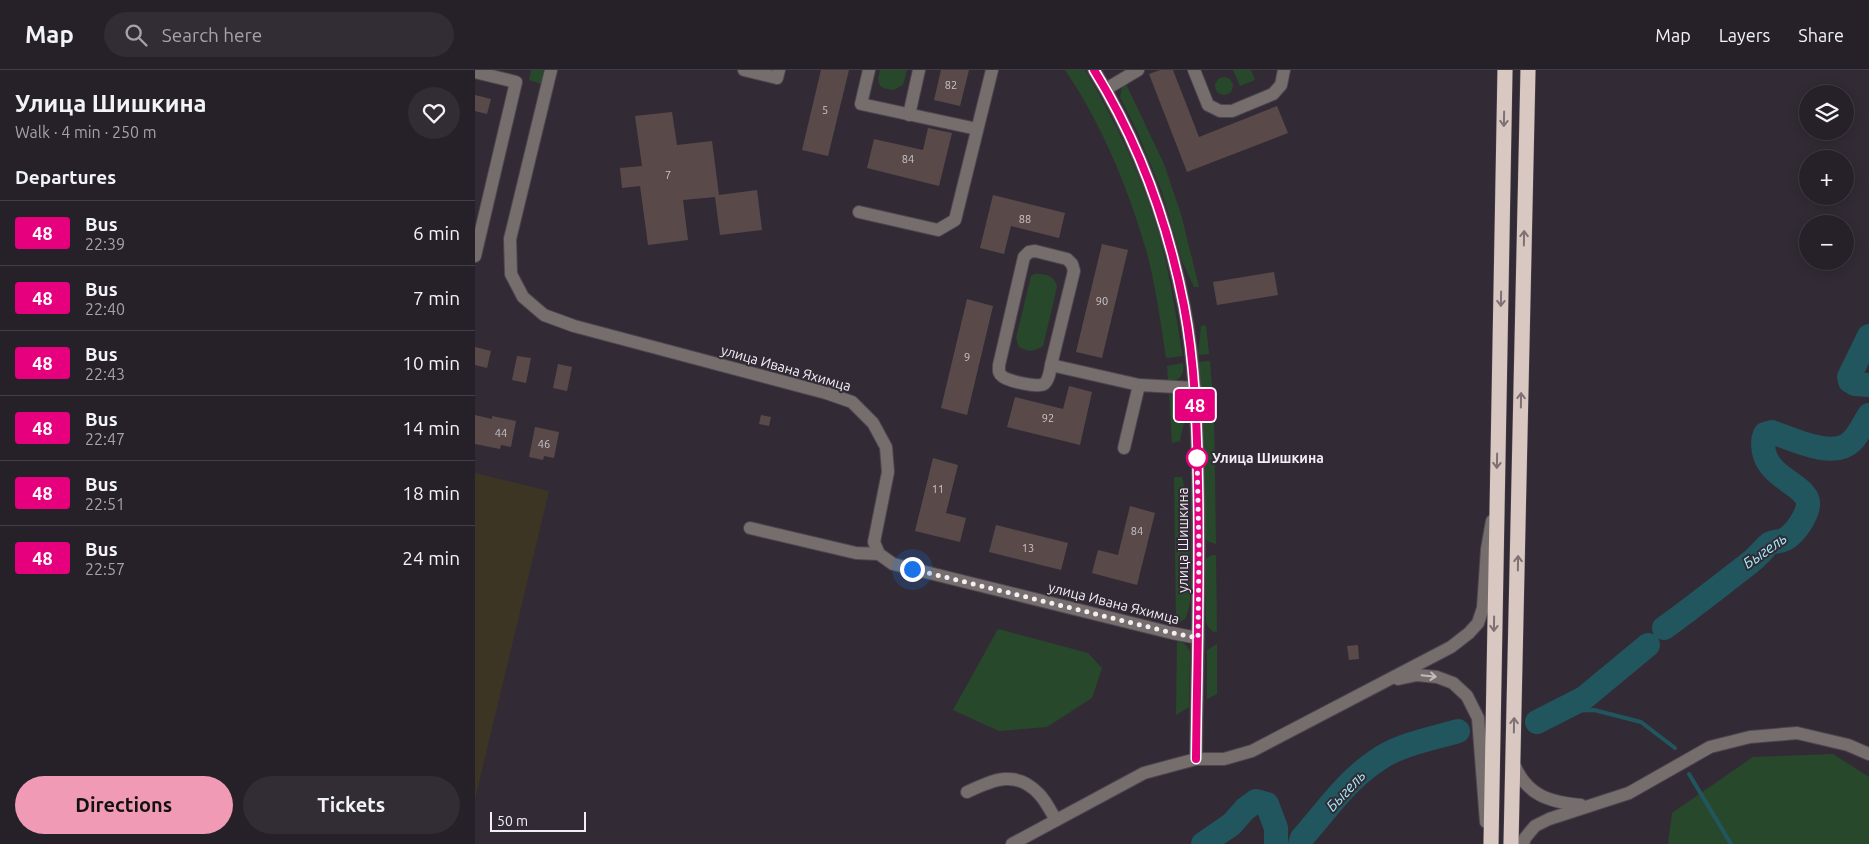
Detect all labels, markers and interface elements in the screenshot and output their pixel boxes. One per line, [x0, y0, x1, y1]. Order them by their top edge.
search box [104, 12, 454, 57]
text: Map [25, 21, 74, 48]
icon: search [122, 21, 150, 49]
text: Search here [162, 24, 262, 46]
text: Map [1655, 25, 1691, 45]
text: Layers [1719, 25, 1770, 45]
text: Share [1798, 25, 1844, 45]
house number: 82 [945, 79, 957, 91]
map controls [1799, 85, 1854, 270]
button: layers [1799, 85, 1854, 140]
button: heart [408, 87, 460, 139]
text: Улица Шишкина [15, 90, 207, 117]
house number: 5 [822, 104, 828, 116]
one-way arrow [1499, 110, 1509, 126]
text: Walk · 4 min · 250 m [15, 123, 157, 141]
button: + [1799, 150, 1854, 205]
house number: 84 [902, 153, 914, 165]
text: Departures [15, 166, 116, 188]
house number: 7 [665, 169, 671, 181]
text: Bus [85, 213, 118, 235]
house number: 88 [1019, 213, 1031, 225]
button: − [1799, 215, 1854, 270]
text: 6 min [413, 222, 460, 244]
text: 48 [32, 223, 53, 243]
one-way arrow [1520, 230, 1529, 246]
text: 22:39 [85, 235, 125, 253]
text: Bus [85, 278, 118, 300]
text: 7 min [413, 287, 460, 309]
text: 48 [32, 288, 53, 308]
one-way arrow [1496, 290, 1505, 306]
house number: 90 [1096, 295, 1108, 307]
text: 22:40 [85, 300, 125, 318]
street label: улица Ивана Яхимца [719, 342, 853, 394]
text: Bus [85, 343, 118, 365]
house number: 9 [964, 351, 970, 363]
text: 10 min [402, 352, 460, 374]
text: 48 [32, 353, 53, 373]
text: 22:43 [85, 365, 125, 383]
line badge: 48 [1173, 389, 1217, 421]
one-way arrow [1516, 393, 1526, 409]
text: 48 [1185, 395, 1205, 415]
text: Bus [85, 408, 118, 430]
house number: 92 [1042, 412, 1054, 424]
text: 14 min [402, 417, 460, 439]
text: 48 [32, 418, 53, 438]
house number: 44 [495, 427, 507, 439]
text: 22:47 [85, 430, 125, 448]
house number: 46 [538, 438, 550, 450]
marker: Улица Шишкина [1186, 447, 1208, 469]
place label: Улица Шишкина [1212, 450, 1324, 466]
one-way arrow [1493, 453, 1502, 469]
text: Bus [85, 473, 118, 495]
text: 18 min [402, 482, 460, 504]
text: 48 [32, 483, 53, 503]
house number: 11 [932, 483, 944, 495]
street label: улица Шишкина [1175, 487, 1191, 593]
text: 22:51 [85, 495, 125, 513]
house number: 84 [1131, 525, 1143, 537]
water label: Быгель [1739, 529, 1790, 572]
text: Bus [85, 538, 118, 560]
house number: 13 [1022, 542, 1034, 554]
text: 24 min [402, 547, 460, 569]
text: 48 [32, 548, 53, 568]
one-way arrow [1513, 555, 1522, 571]
your location [900, 557, 925, 582]
text: 22:57 [85, 560, 125, 578]
street label: улица Ивана Яхимца [1047, 579, 1181, 627]
one-way arrow [1490, 615, 1499, 631]
one-way arrow [1420, 671, 1436, 681]
one-way arrow [1509, 718, 1519, 734]
water label: Быгель [1322, 767, 1369, 815]
button: Directions [15, 776, 233, 834]
button: Tickets [243, 776, 460, 834]
scale bar [490, 809, 586, 832]
text: 50 m [497, 813, 528, 829]

